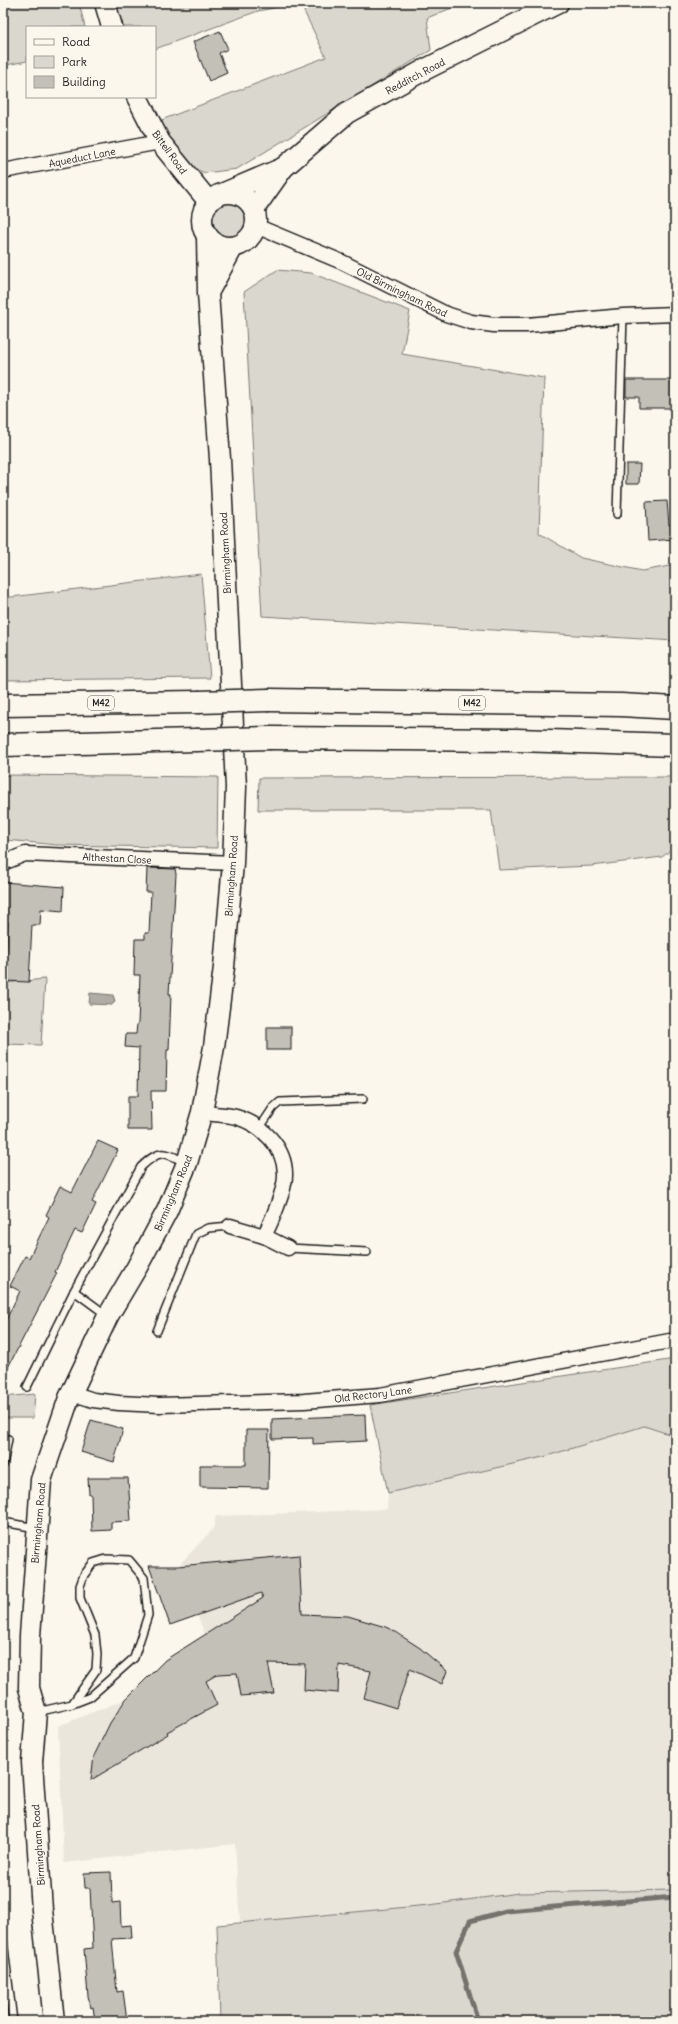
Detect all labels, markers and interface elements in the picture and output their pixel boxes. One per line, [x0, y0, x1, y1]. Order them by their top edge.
legend [26, 26, 156, 98]
text: Road [62, 34, 90, 49]
text: Park [62, 54, 87, 69]
street label: Redditch Road [383, 55, 447, 98]
text: Building [62, 74, 106, 89]
street label: Bittell Road [149, 128, 190, 177]
street label: Aqueduct Lane [48, 145, 117, 170]
street label: Old Birmingham Road [354, 265, 449, 320]
street label: Birmingham Road [217, 512, 234, 594]
road number: M42 [88, 696, 114, 710]
road number: M42 [459, 696, 485, 710]
street label: Birmingham Road [222, 835, 241, 917]
street label: Althestan Close [82, 850, 152, 867]
street label: Birmingham Road [152, 1153, 195, 1233]
street label: Old Rectory Lane [333, 1383, 413, 1406]
street label: Birmingham Road [28, 1482, 49, 1564]
street label: Birmingham Road [29, 1804, 48, 1886]

